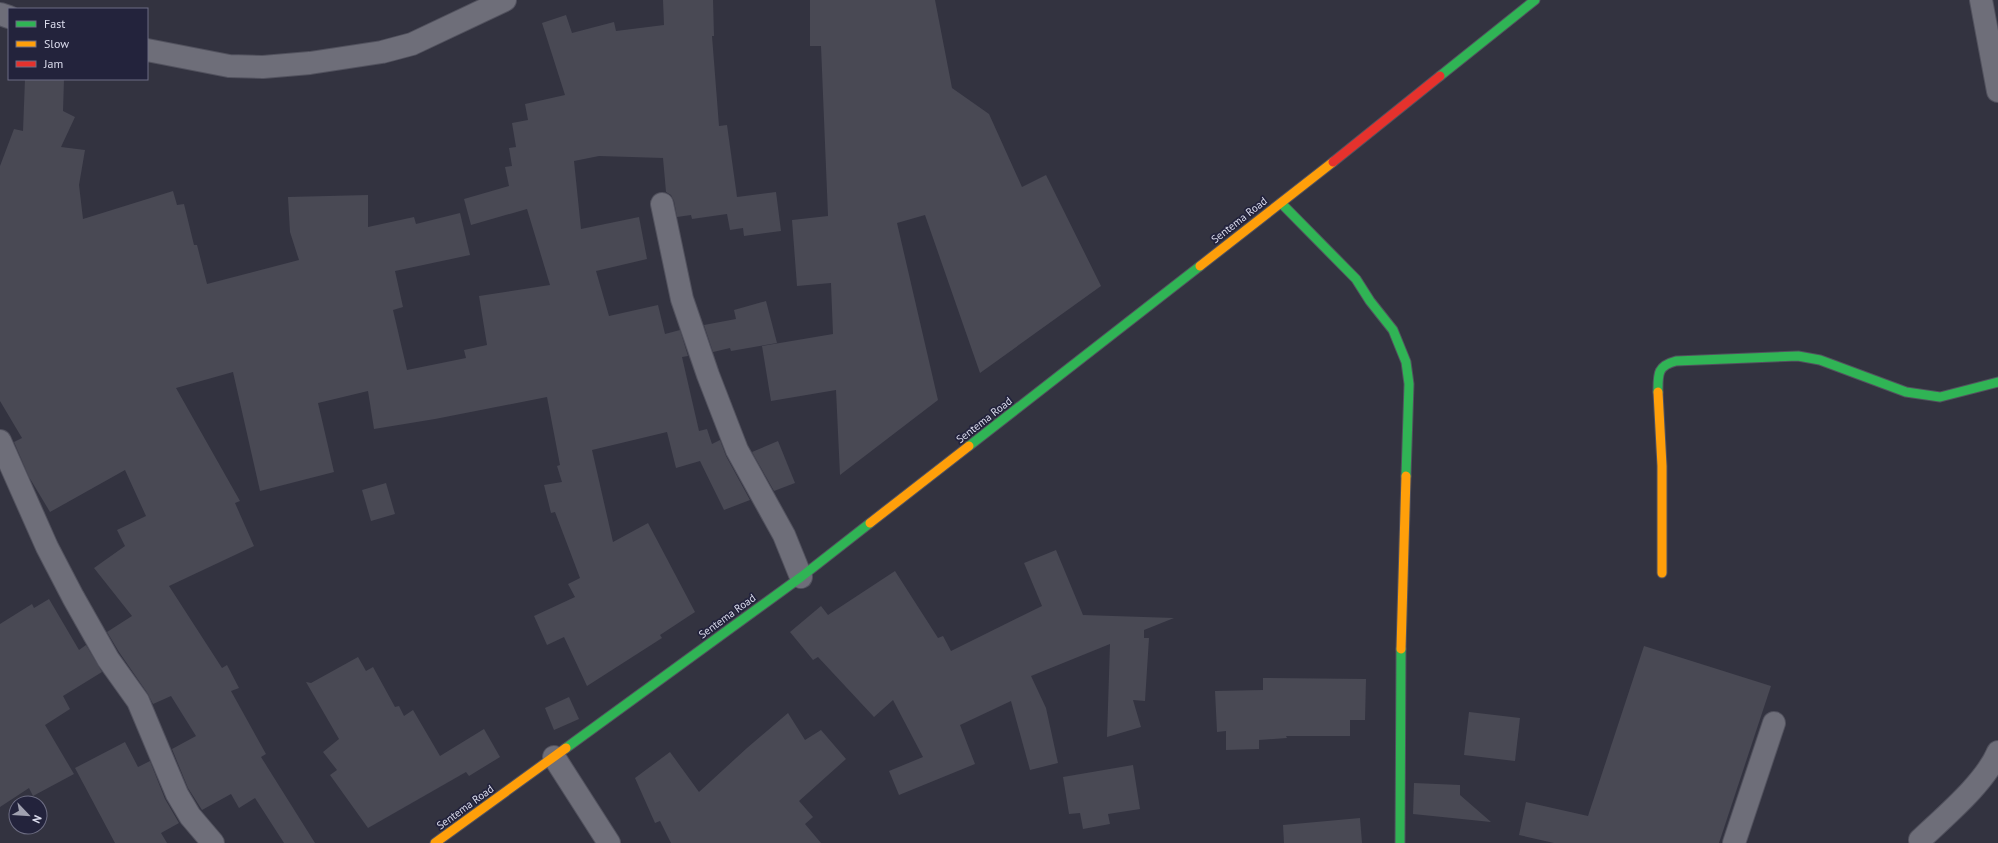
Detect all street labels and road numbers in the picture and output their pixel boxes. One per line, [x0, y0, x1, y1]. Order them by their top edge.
street label: Sentema Road [1208, 194, 1270, 246]
street label: Sentema Road [953, 394, 1015, 446]
street label: Sentema Road [696, 591, 758, 641]
street label: Sentema Road [434, 782, 496, 832]

